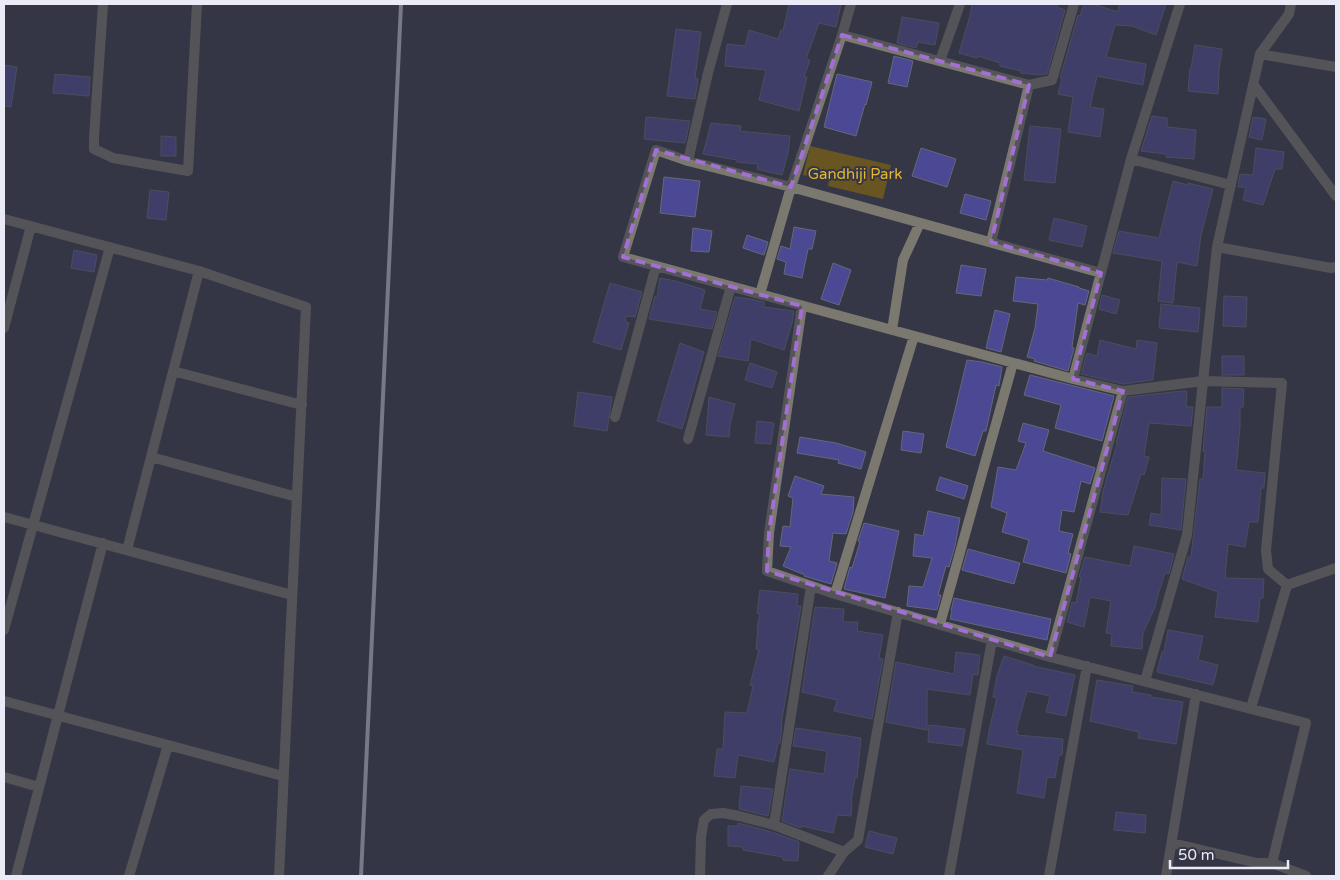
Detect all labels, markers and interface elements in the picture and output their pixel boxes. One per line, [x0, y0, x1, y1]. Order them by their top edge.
park label: Gandhiji Park [808, 165, 902, 183]
scale bar [1170, 838, 1288, 870]
text: 50 m [1178, 846, 1215, 864]

